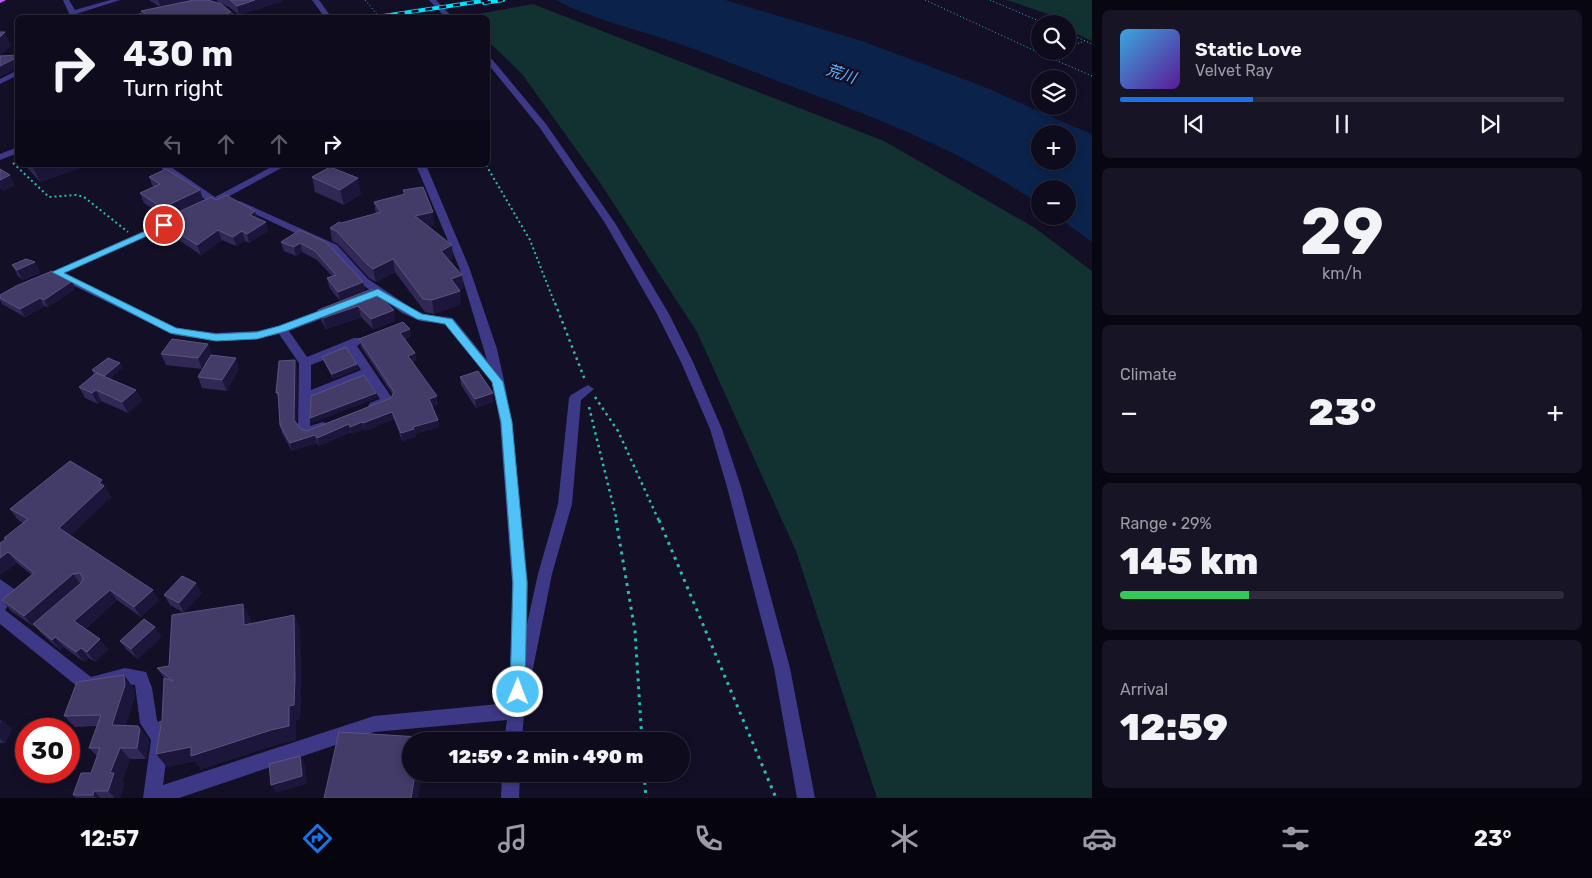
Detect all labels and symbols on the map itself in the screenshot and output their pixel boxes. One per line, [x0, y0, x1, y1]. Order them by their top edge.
water label: 荒川 [824, 61, 860, 88]
pin [143, 204, 185, 246]
position arrow [491, 665, 543, 717]
speed limit sign: 30 [15, 718, 80, 783]

